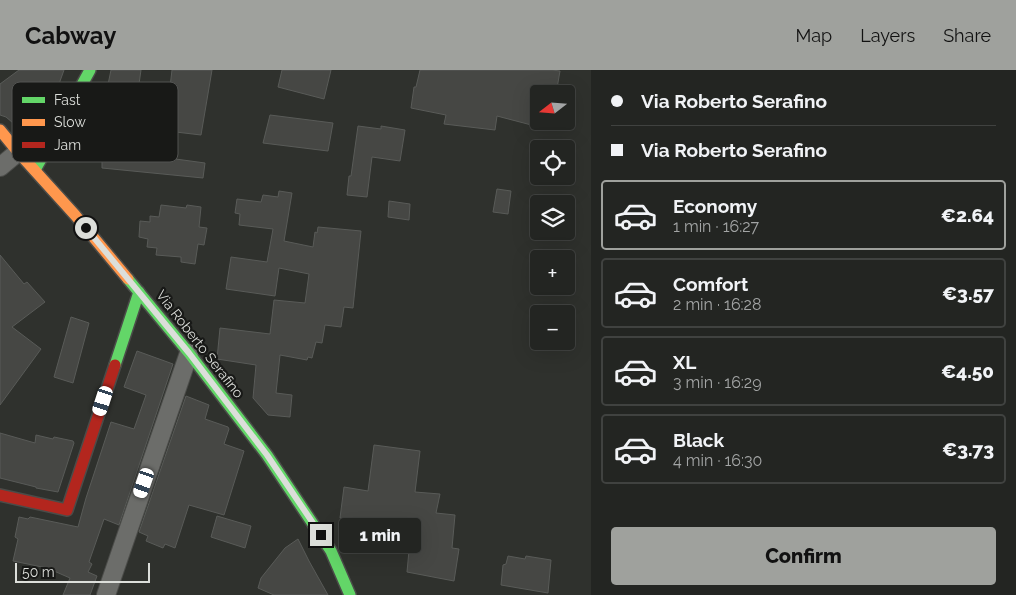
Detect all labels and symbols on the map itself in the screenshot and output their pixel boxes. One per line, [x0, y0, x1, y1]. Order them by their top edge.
legend [12, 82, 178, 162]
north arrow [530, 85, 575, 130]
text: Fast [54, 92, 81, 108]
text: Slow [54, 114, 86, 130]
text: Jam [54, 137, 81, 153]
route start [75, 217, 97, 239]
street label: Via Roberto Serafino [153, 287, 247, 401]
car [91, 384, 114, 418]
car [132, 466, 155, 500]
callout: 1 min [338, 518, 421, 552]
route end [310, 524, 332, 546]
scale bar [15, 560, 150, 583]

